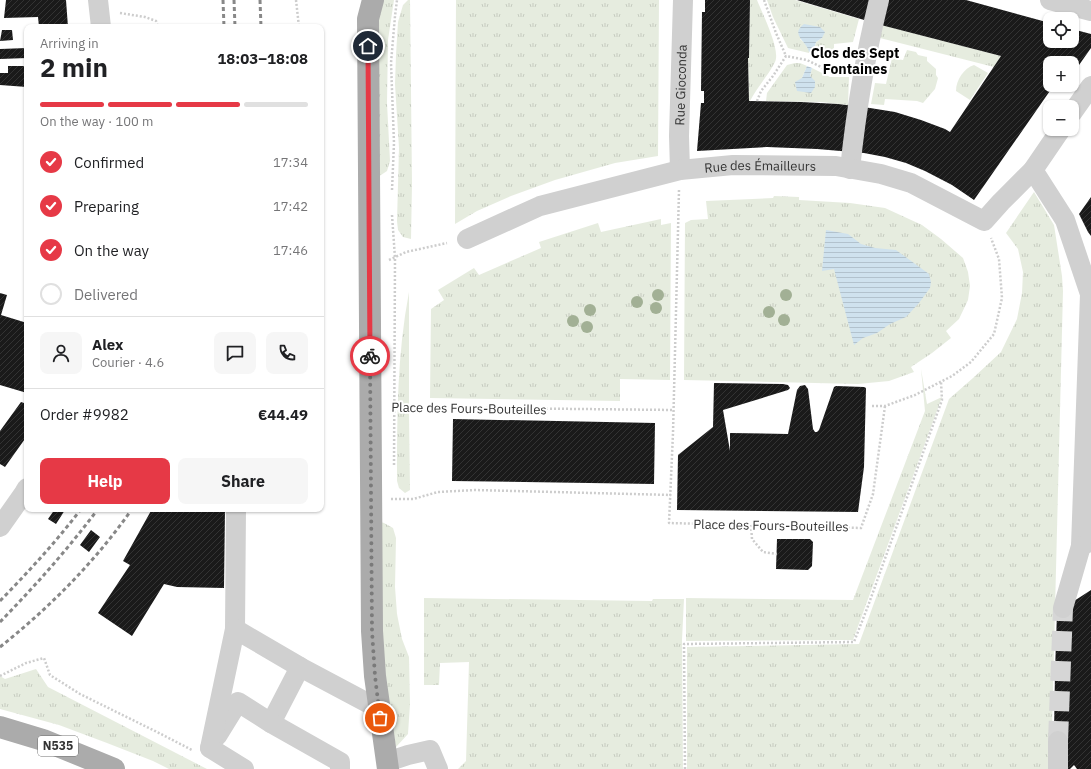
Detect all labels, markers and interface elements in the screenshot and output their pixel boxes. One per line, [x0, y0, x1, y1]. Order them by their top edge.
map controls [1043, 12, 1079, 136]
button: locate [1043, 12, 1079, 48]
pin [351, 29, 385, 63]
text: Arriving in [40, 35, 99, 52]
icon: home [357, 35, 379, 57]
street label: Rue Gioconda [671, 44, 691, 126]
district label: Clos des Sept Fontaines [811, 44, 899, 78]
text: 18:03–18:08 [217, 49, 308, 68]
text: 2 min [40, 50, 108, 84]
button: + [1043, 56, 1079, 92]
button: − [1043, 100, 1079, 136]
text: On the way · 100 m [40, 113, 153, 130]
icon: check [40, 151, 62, 173]
text: Confirmed [74, 153, 144, 172]
text: 17:34 [273, 154, 308, 171]
street label: Rue des Émailleurs [704, 157, 816, 177]
icon: check [40, 195, 62, 217]
text: Preparing [74, 197, 139, 216]
text: 17:42 [273, 198, 308, 215]
icon: check [40, 239, 62, 261]
text: On the way [74, 241, 149, 260]
text: 17:46 [273, 242, 308, 259]
text: Delivered [74, 285, 138, 304]
button: person [40, 332, 82, 374]
button: chat [214, 332, 256, 374]
button: phone [266, 332, 308, 374]
text: Alex [92, 335, 123, 354]
courier [350, 336, 390, 376]
icon: bike [359, 345, 381, 367]
text: Courier · 4.6 [92, 354, 164, 371]
street label: Place des Fours-Bouteilles [391, 399, 547, 418]
text: Order #9982 [40, 405, 129, 424]
text: €44.49 [258, 405, 308, 424]
button: Help [40, 458, 170, 504]
button: Share [178, 458, 308, 504]
street label: Place des Fours-Bouteilles [693, 516, 849, 535]
pin [363, 701, 397, 735]
icon: bag [369, 707, 391, 729]
road number: N535 [38, 736, 78, 756]

